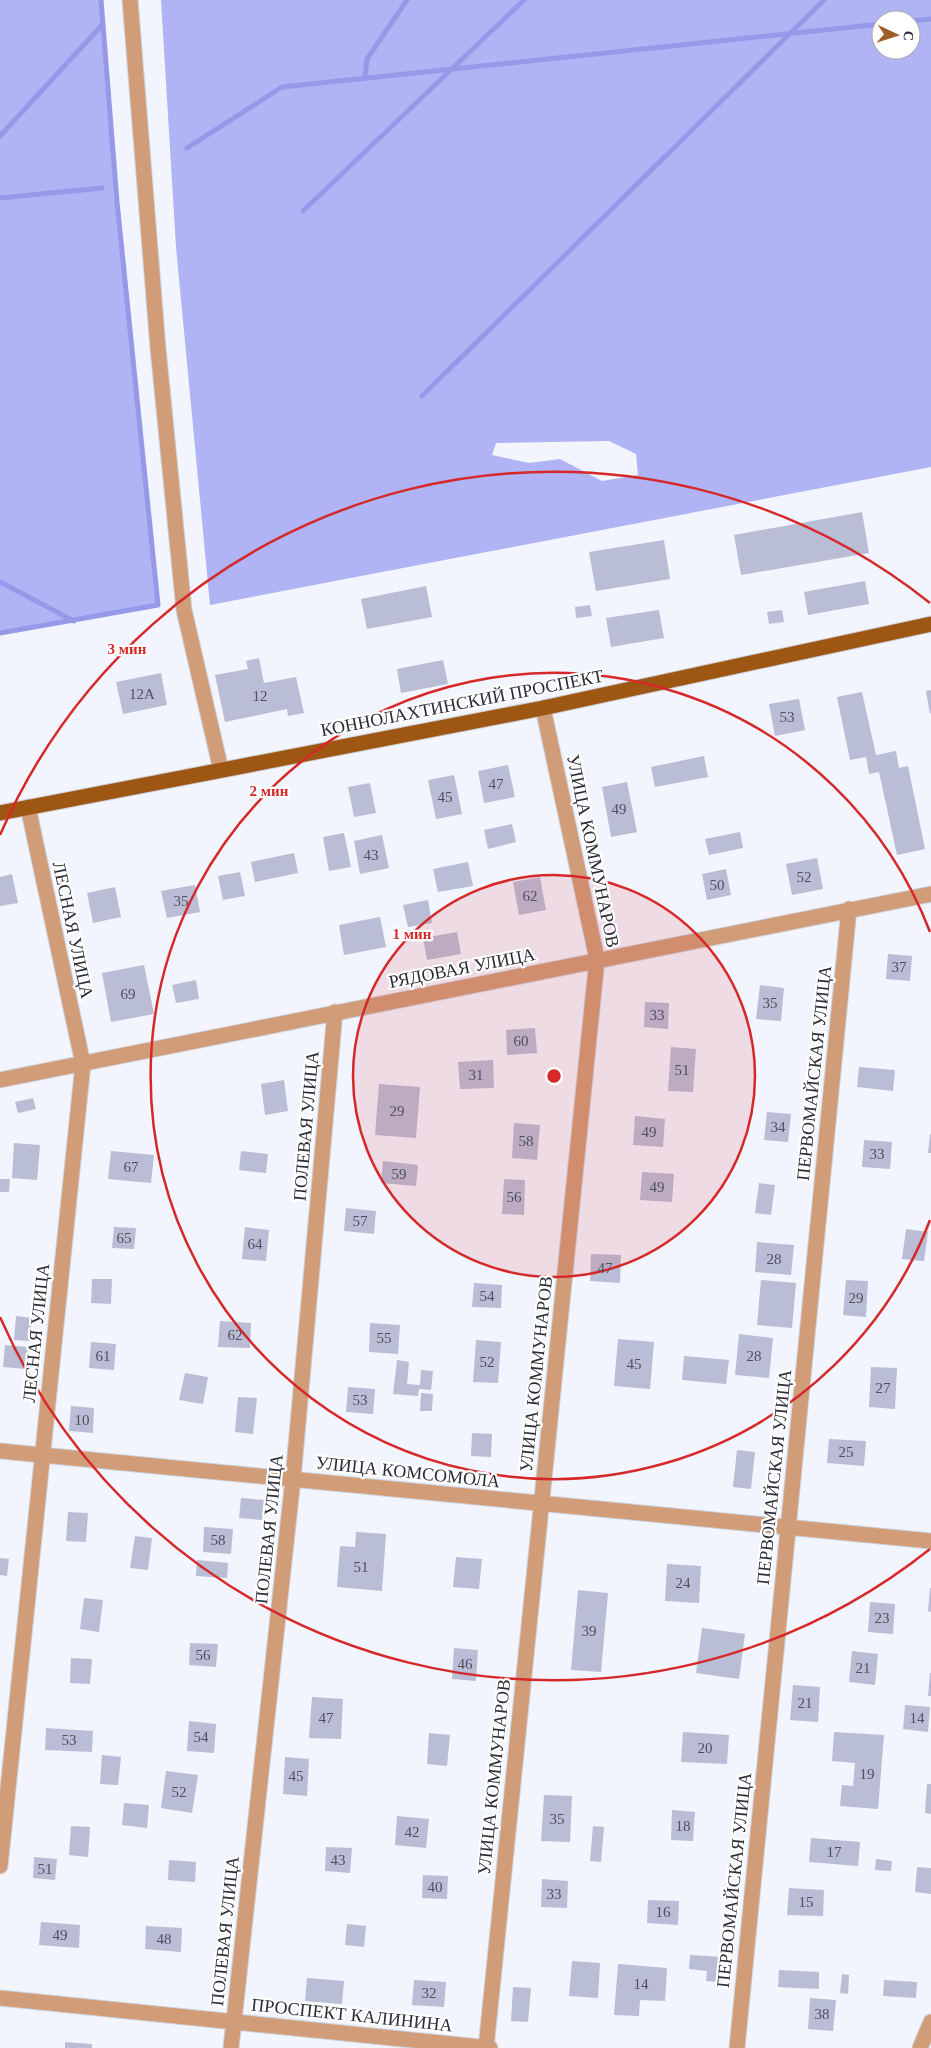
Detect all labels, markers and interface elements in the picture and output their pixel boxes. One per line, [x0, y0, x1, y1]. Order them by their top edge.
north arrow [871, 10, 921, 60]
text: С [901, 30, 916, 41]
text: 3 мин [108, 641, 147, 657]
street label: КОННОЛАХТИНСКИЙ ПРОСПЕКТ [319, 666, 605, 740]
house number: 12А [129, 686, 155, 702]
house number: 12 [253, 688, 268, 704]
house number: 53 [780, 709, 795, 725]
street label: УЛИЦА КОММУНАРОВ [563, 753, 623, 949]
house number: 47 [489, 776, 504, 792]
text: 2 мин [250, 783, 289, 799]
house number: 45 [438, 789, 453, 805]
house number: 49 [612, 801, 627, 817]
house number: 43 [364, 847, 379, 863]
street label: ЛЕСНАЯ УЛИЦА [49, 860, 97, 1000]
house number: 52 [797, 869, 812, 885]
house number: 50 [710, 877, 725, 893]
house number: 62 [523, 888, 538, 904]
house number: 35 [174, 893, 189, 909]
text: 1 мин [393, 926, 432, 942]
street label: РЯДОВАЯ УЛИЦА [387, 944, 537, 992]
house number: 37 [892, 959, 907, 975]
street label: ПЕРВОМАЙСКАЯ УЛИЦА [793, 964, 835, 1182]
house number: 69 [121, 986, 136, 1002]
house number: 35 [763, 995, 778, 1011]
house number: 33 [650, 1007, 665, 1023]
house number: 60 [514, 1033, 529, 1049]
street label: ПОЛЕВАЯ УЛИЦА [289, 1050, 323, 1202]
house number: 51 [675, 1062, 690, 1078]
house number: 31 [469, 1067, 484, 1083]
centre of rings [545, 1067, 563, 1085]
house number: 29 [390, 1103, 405, 1119]
house number: 34 [771, 1119, 786, 1135]
house number: 49 [642, 1124, 657, 1140]
house number: 58 [519, 1133, 534, 1149]
house number: 33 [870, 1146, 885, 1162]
house number: 67 [124, 1159, 139, 1175]
house number: 59 [392, 1166, 407, 1182]
house number: 49 [650, 1179, 665, 1195]
house number: 56 [507, 1189, 522, 1205]
house number: 57 [353, 1213, 368, 1229]
house number: 65 [117, 1230, 132, 1246]
house number: 64 [248, 1236, 263, 1252]
house number: 28 [767, 1251, 782, 1267]
house number: 47 [598, 1260, 613, 1276]
street label: ЛЕСНАЯ УЛИЦА [19, 1263, 53, 1403]
street label: УЛИЦА КОММУНАРОВ [516, 1275, 556, 1473]
house number: 54 [480, 1288, 495, 1304]
house number: 29 [849, 1290, 864, 1306]
house number: 62 [228, 1327, 243, 1343]
house number: 55 [377, 1330, 392, 1346]
house number: 61 [96, 1348, 111, 1364]
house number: 28 [747, 1348, 762, 1364]
house number: 52 [480, 1354, 495, 1370]
house number: 45 [627, 1356, 642, 1372]
street label: ПЕРВОМАЙСКАЯ УЛИЦА [753, 1368, 795, 1586]
house number: 27 [876, 1380, 891, 1396]
house number: 53 [353, 1392, 368, 1408]
house number: 10 [75, 1412, 90, 1428]
house number: 25 [839, 1444, 854, 1460]
street label: УЛИЦА КОМСОМОЛА [315, 1452, 501, 1492]
street label: ПОЛЕВАЯ УЛИЦА [251, 1453, 287, 1605]
house number: 58 [211, 1532, 226, 1548]
house number: 51 [354, 1559, 369, 1575]
house number: 24 [676, 1575, 691, 1591]
house number: 23 [875, 1610, 890, 1626]
house number: 39 [582, 1623, 597, 1639]
house number: 56 [196, 1647, 211, 1663]
house number: 46 [458, 1656, 473, 1672]
house number: 21 [856, 1660, 871, 1676]
street label: УЛИЦА КОММУНАРОВ [474, 1678, 514, 1876]
house number: 21 [798, 1695, 813, 1711]
house number: 47 [319, 1710, 334, 1726]
house number: 14 [910, 1710, 925, 1726]
house number: 54 [194, 1729, 209, 1745]
house number: 53 [62, 1732, 77, 1748]
house number: 20 [698, 1740, 713, 1756]
house number: 19 [860, 1766, 875, 1782]
house number: 45 [289, 1768, 304, 1784]
street label: ПЕРВОМАЙСКАЯ УЛИЦА [713, 1771, 755, 1989]
house number: 52 [172, 1784, 187, 1800]
house number: 35 [550, 1811, 565, 1827]
house number: 18 [676, 1818, 691, 1834]
house number: 42 [405, 1824, 420, 1840]
house number: 17 [827, 1844, 842, 1860]
house number: 43 [331, 1852, 346, 1868]
street label: ПОЛЕВАЯ УЛИЦА [207, 1855, 243, 2007]
house number: 51 [38, 1861, 53, 1877]
house number: 40 [428, 1879, 443, 1895]
house number: 33 [547, 1886, 562, 1902]
house number: 15 [799, 1894, 814, 1910]
house number: 16 [656, 1904, 671, 1920]
house number: 49 [53, 1927, 68, 1943]
house number: 48 [157, 1931, 172, 1947]
house number: 14 [634, 1976, 649, 1992]
house number: 32 [422, 1985, 437, 2001]
street label: ПРОСПЕКТ КАЛИНИНА [250, 1994, 454, 2036]
house number: 38 [815, 2006, 830, 2022]

